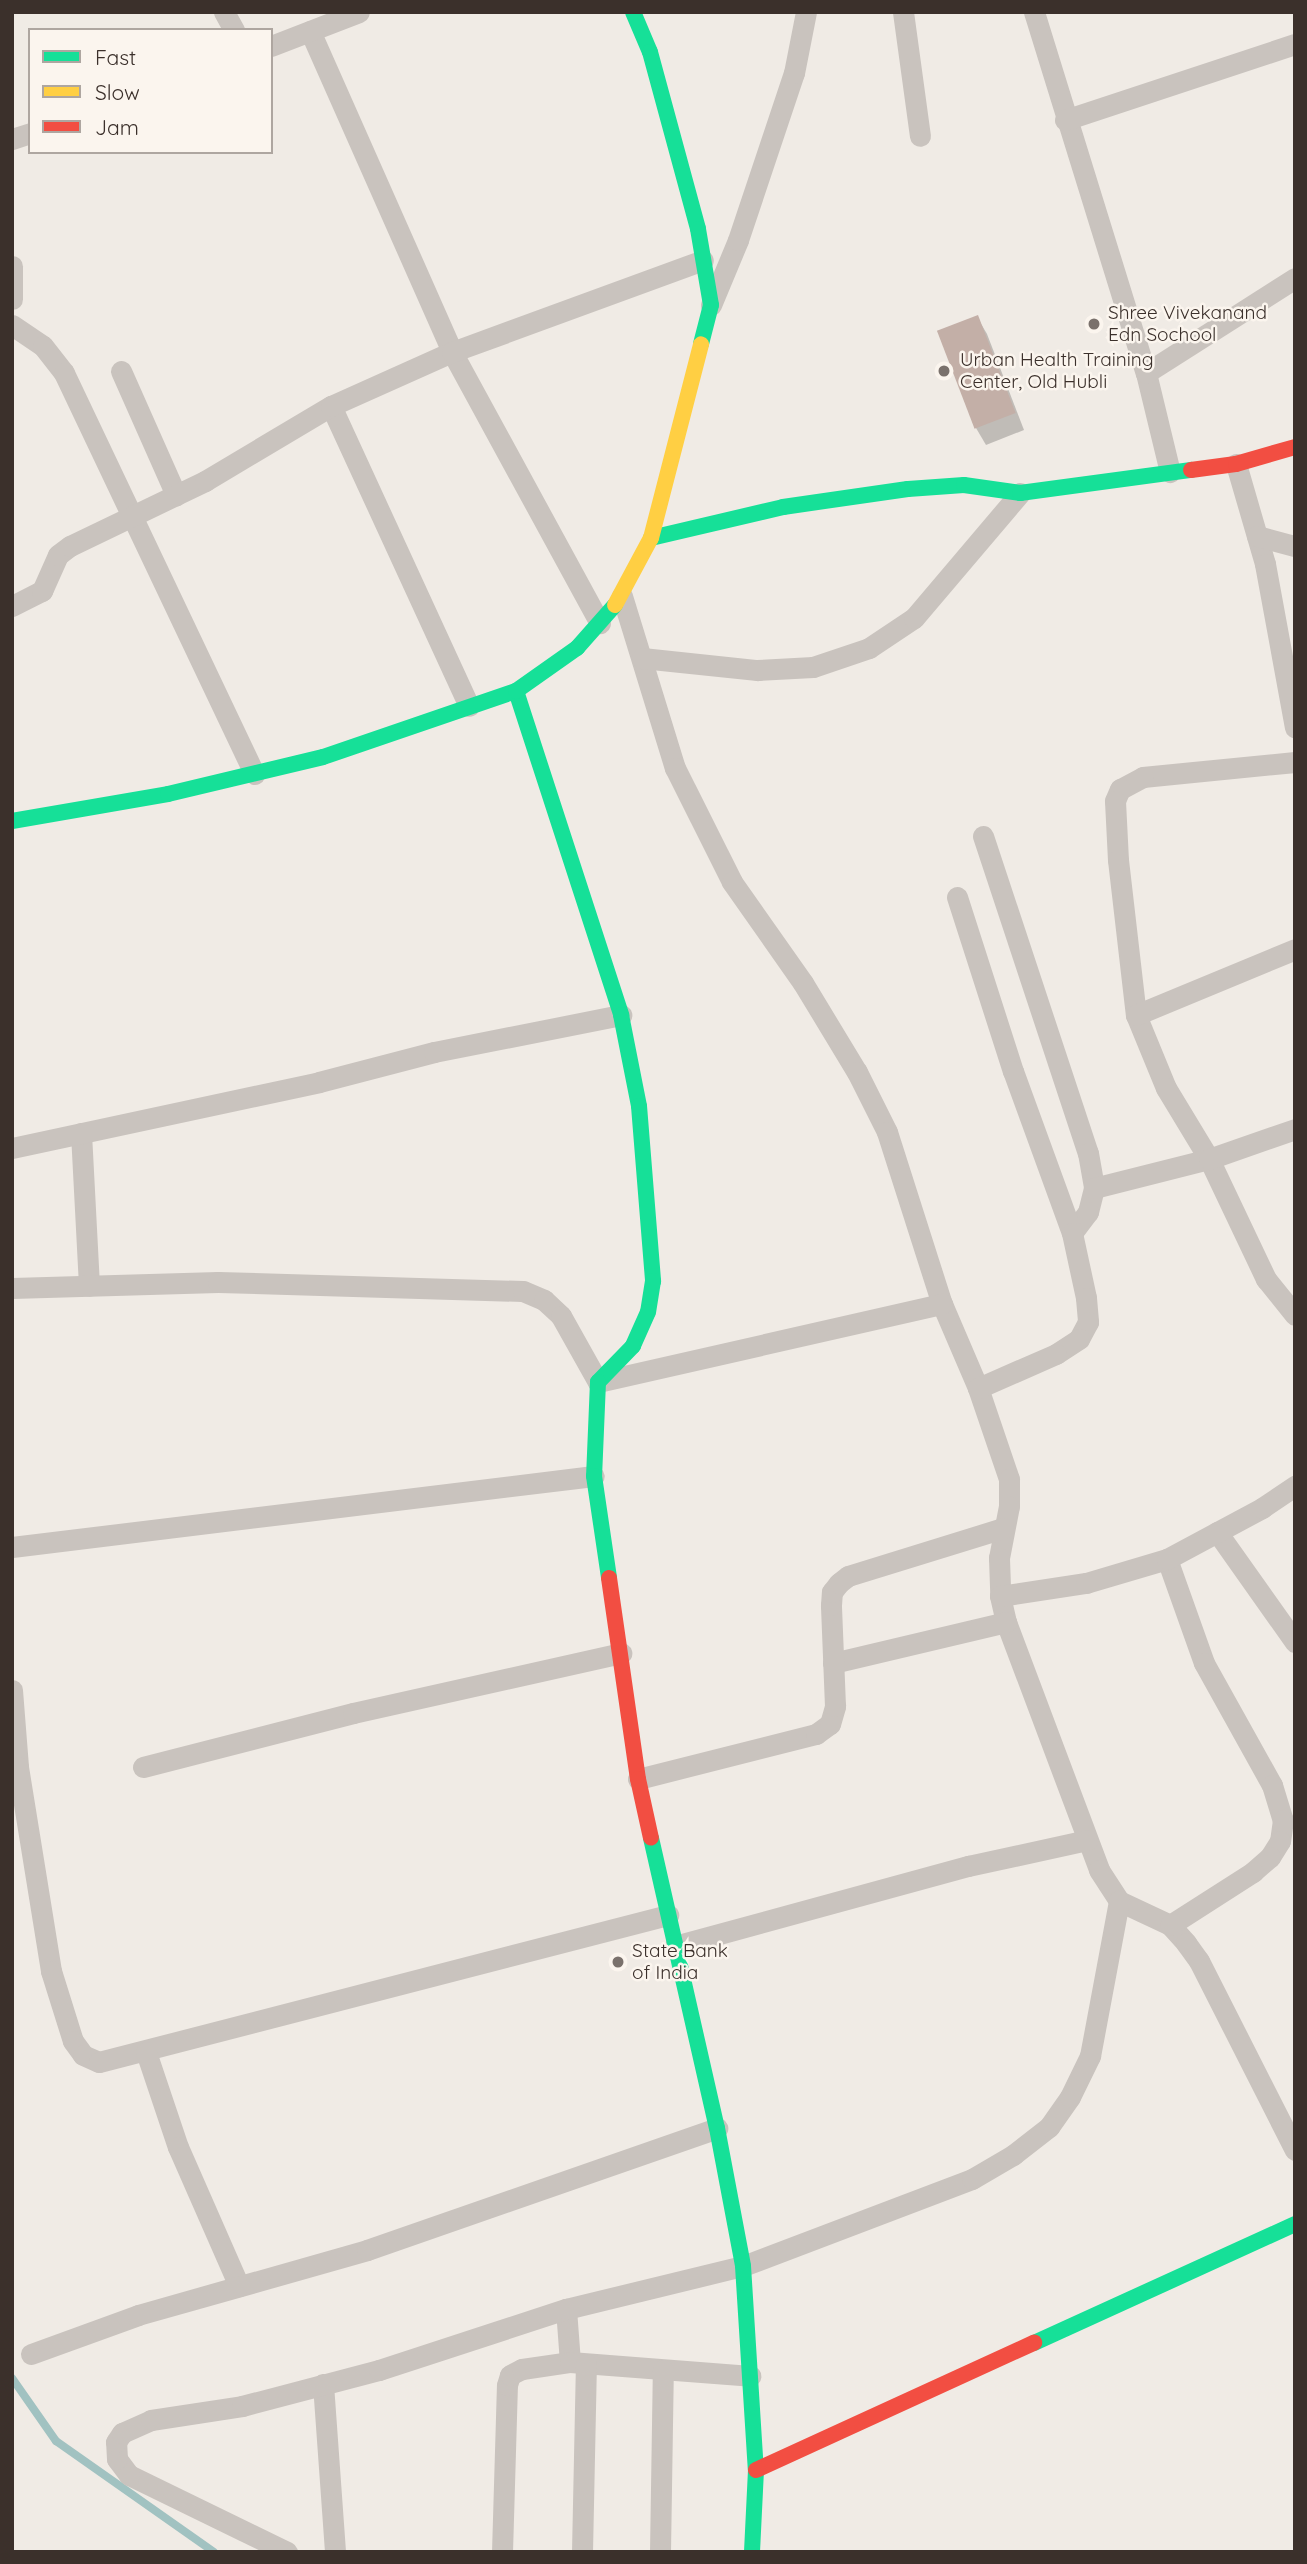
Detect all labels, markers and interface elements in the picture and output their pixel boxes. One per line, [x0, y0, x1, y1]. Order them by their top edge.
legend [28, 28, 273, 154]
text: Fast [95, 44, 136, 70]
text: Slow [95, 79, 140, 105]
text: Jam [95, 114, 139, 140]
place label: Shree Vivekanand Edn Sochool [1108, 302, 1267, 346]
marker: Shree Vivekanand Edn Sochool [1086, 316, 1102, 332]
place label: Urban Health Training Center, Old Hubli [960, 349, 1154, 393]
marker: Urban Health Training Center, Old Hubli [934, 361, 954, 381]
place label: State Bank of India [632, 1940, 728, 1984]
marker: State Bank of India [610, 1954, 626, 1970]

